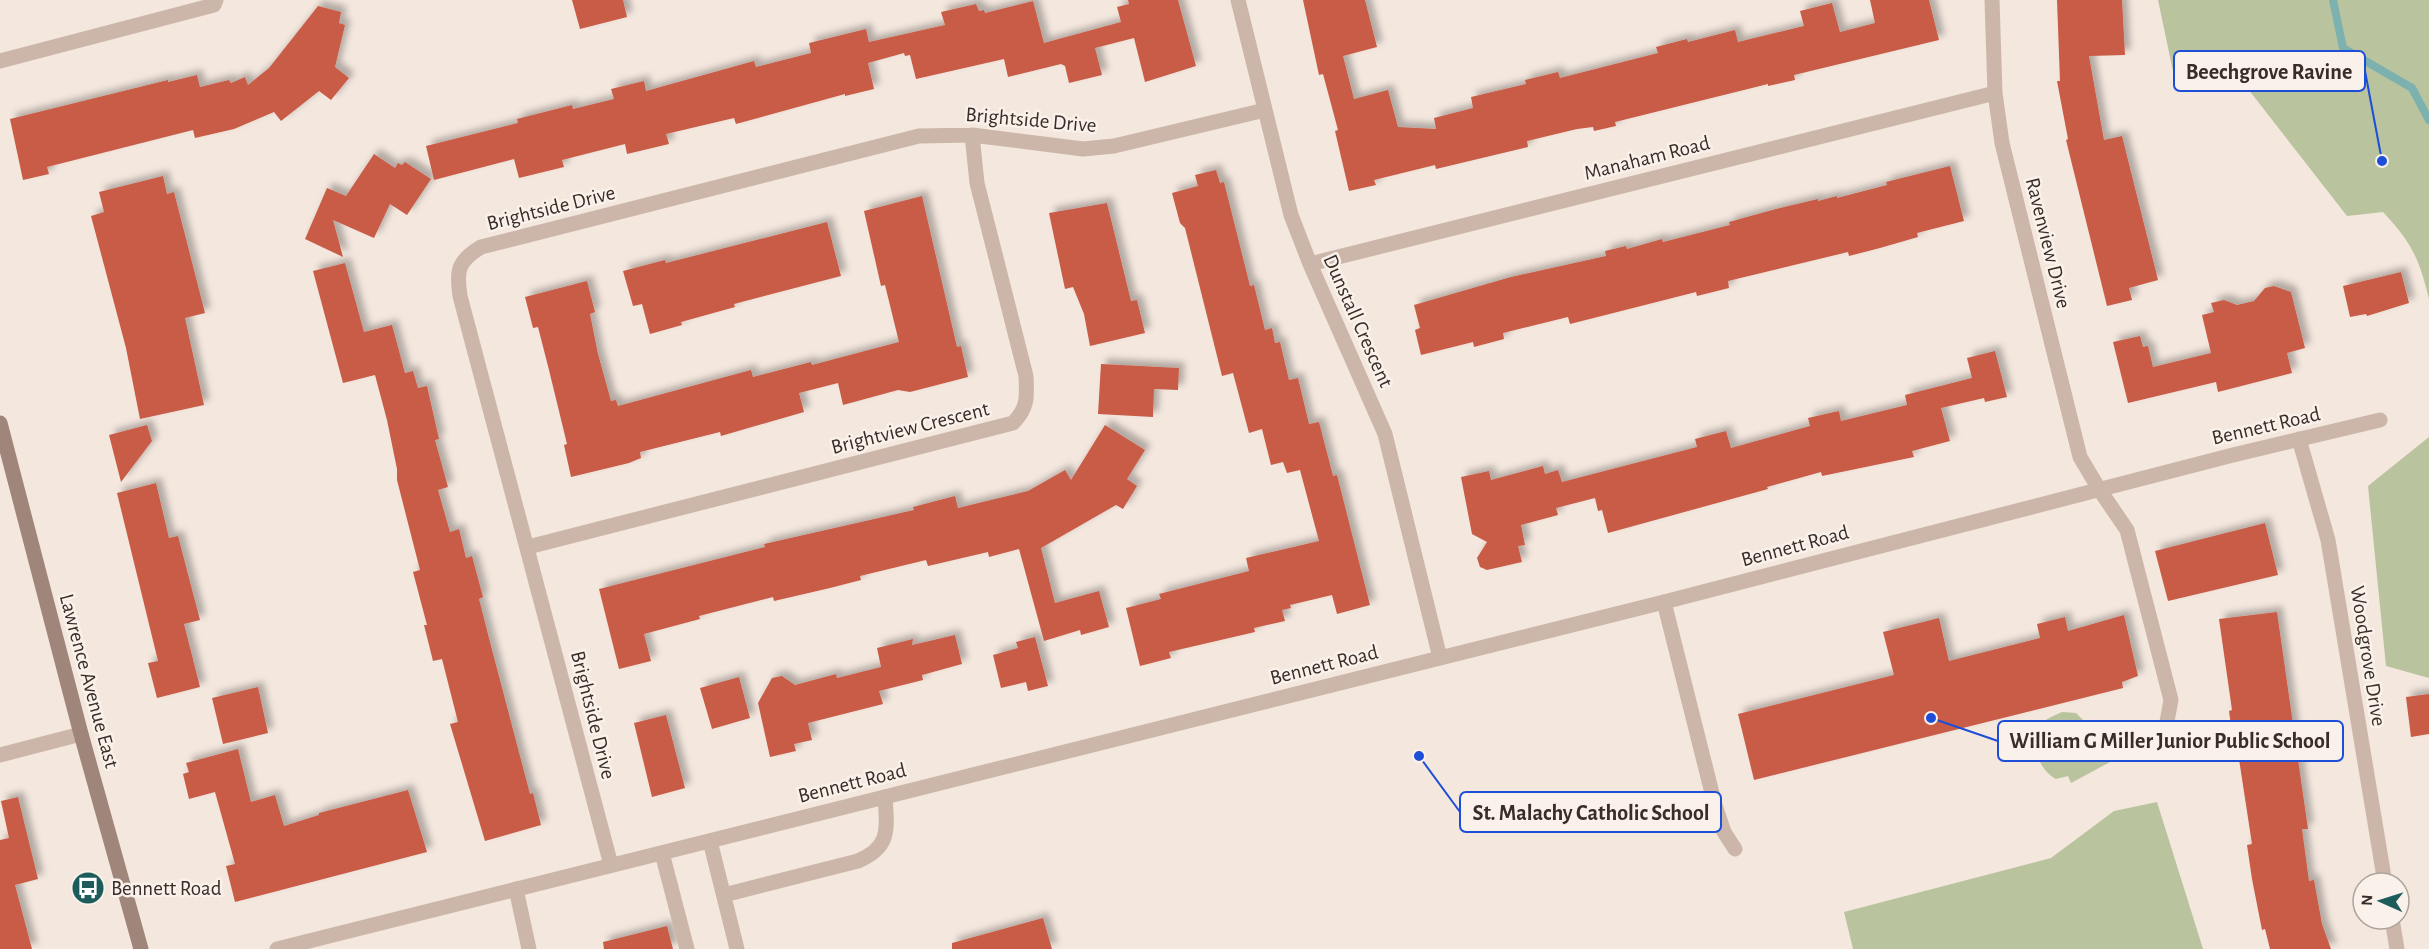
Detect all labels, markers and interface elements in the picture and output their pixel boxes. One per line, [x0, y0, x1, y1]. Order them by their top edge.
callout: Beechgrove Ravine [2174, 51, 2365, 91]
text: Beechgrove Ravine [2186, 61, 2352, 83]
street label: Brightside Drive [965, 104, 1097, 136]
street label: Manaham Road [1582, 132, 1712, 184]
street label: Ravenview Drive [2022, 175, 2074, 311]
street label: Brightside Drive [485, 182, 617, 234]
street label: Dunstall Crescent [1319, 251, 1397, 391]
street label: Brightview Crescent [829, 398, 991, 458]
street label: Bennett Road [2210, 403, 2322, 449]
street label: Bennett Road [1739, 522, 1851, 570]
street label: Woodgrove Drive [2347, 584, 2389, 728]
street label: Lawrence Avenue East [56, 592, 122, 771]
street label: Bennett Road [1268, 641, 1380, 689]
street label: Brightside Drive [567, 649, 619, 781]
callout: William G Miller Junior Public School [1998, 721, 2343, 761]
text: William G Miller Junior Public School [2009, 730, 2331, 752]
street label: Bennett Road [796, 759, 908, 807]
callout: St. Malachy Catholic School [1460, 792, 1721, 832]
text: St. Malachy Catholic School [1472, 802, 1710, 825]
bus stop icon: Bennett Road [70, 870, 106, 906]
north arrow [2351, 871, 2411, 931]
place label: Bennett Road [111, 878, 222, 899]
text: N [2359, 894, 2375, 906]

